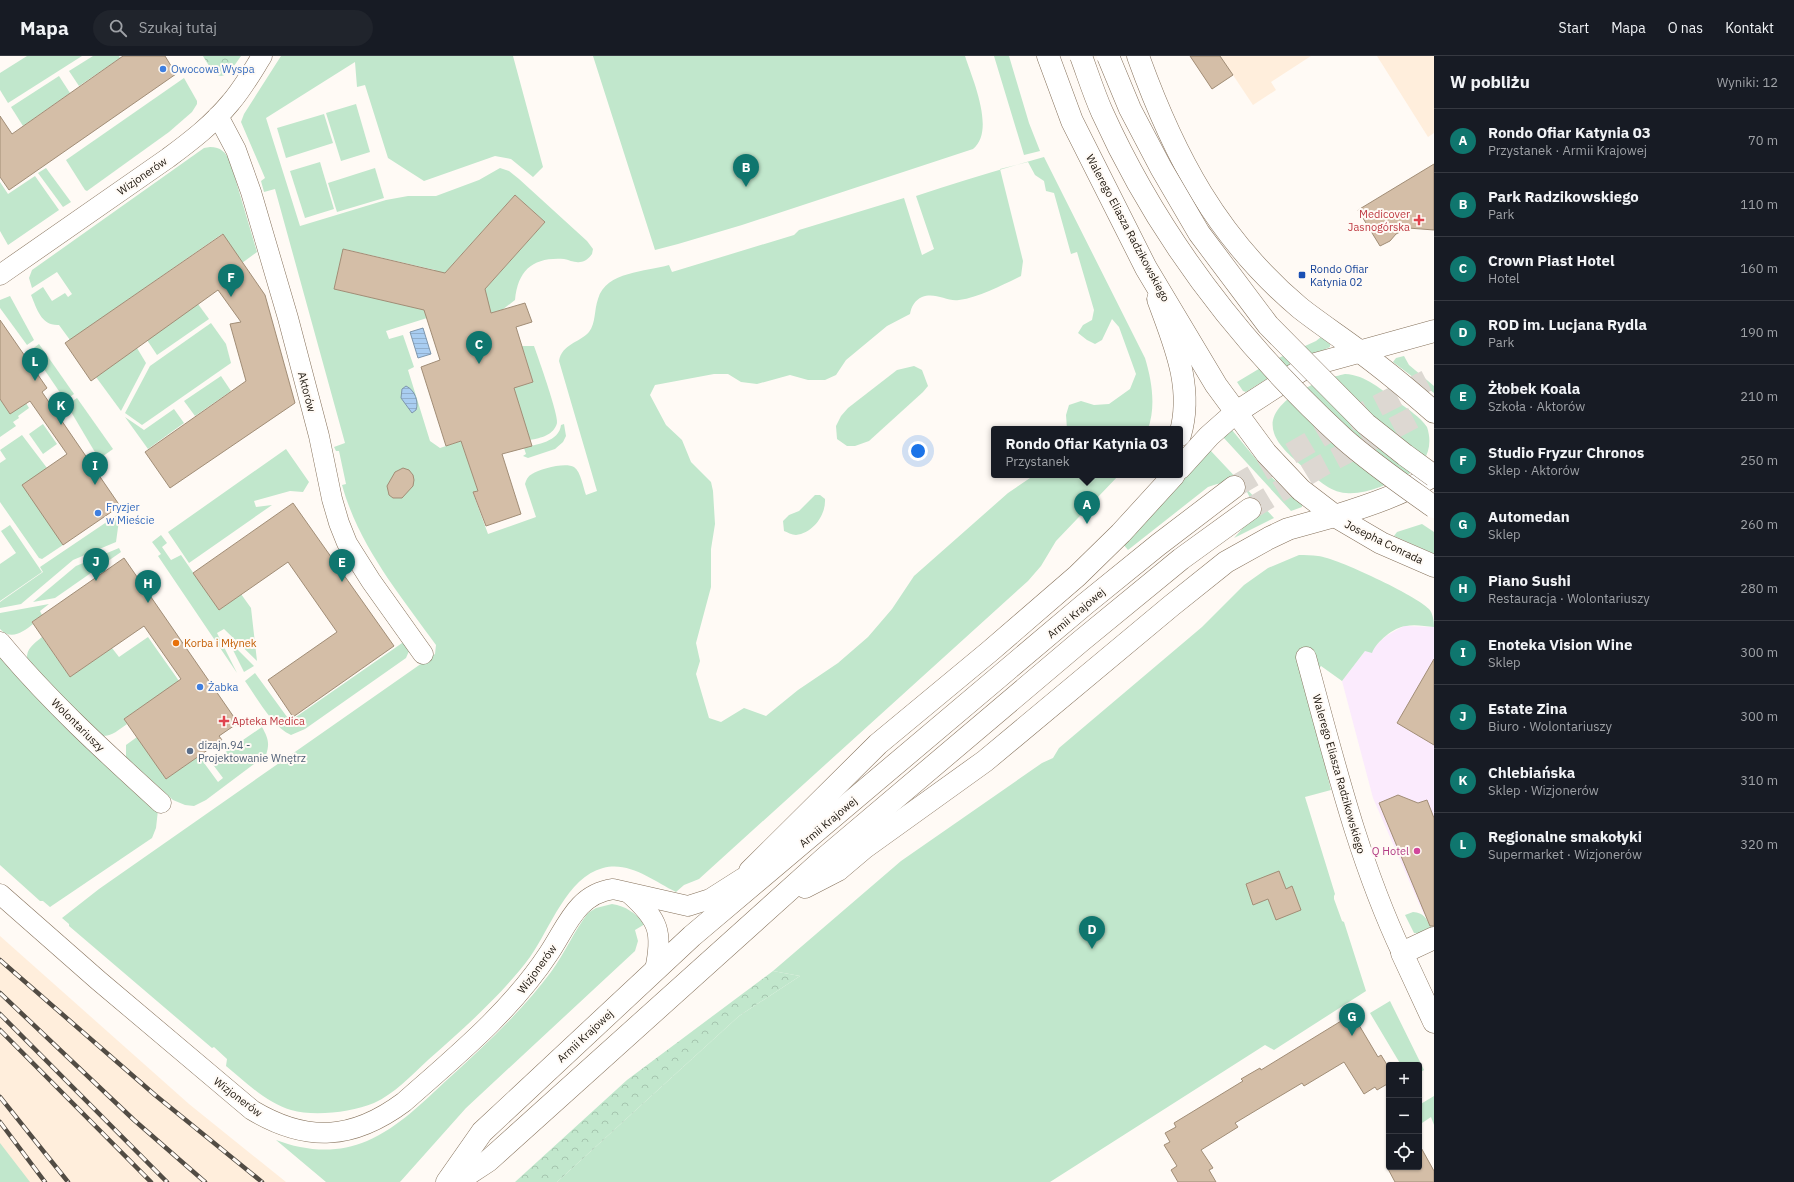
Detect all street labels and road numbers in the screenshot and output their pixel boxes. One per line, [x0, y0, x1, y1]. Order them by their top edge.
street label: Walerego Eliasza Radzikowskiego [1083, 152, 1173, 304]
street label: Wizjonerów [114, 153, 170, 198]
street label: Aktorów [295, 370, 319, 414]
street label: Josepha Conrada [1342, 517, 1426, 567]
street label: Armii Krajowej [1044, 585, 1108, 641]
street label: Walerego Eliasza Radzikowskiego [1310, 693, 1368, 855]
street label: Wolontariuszy [48, 695, 108, 755]
street label: Armii Krajowej [796, 794, 860, 850]
street label: Wizjonerów [514, 941, 560, 996]
street label: Armii Krajowej [554, 1006, 616, 1066]
street label: Wizjonerów [211, 1074, 266, 1120]

